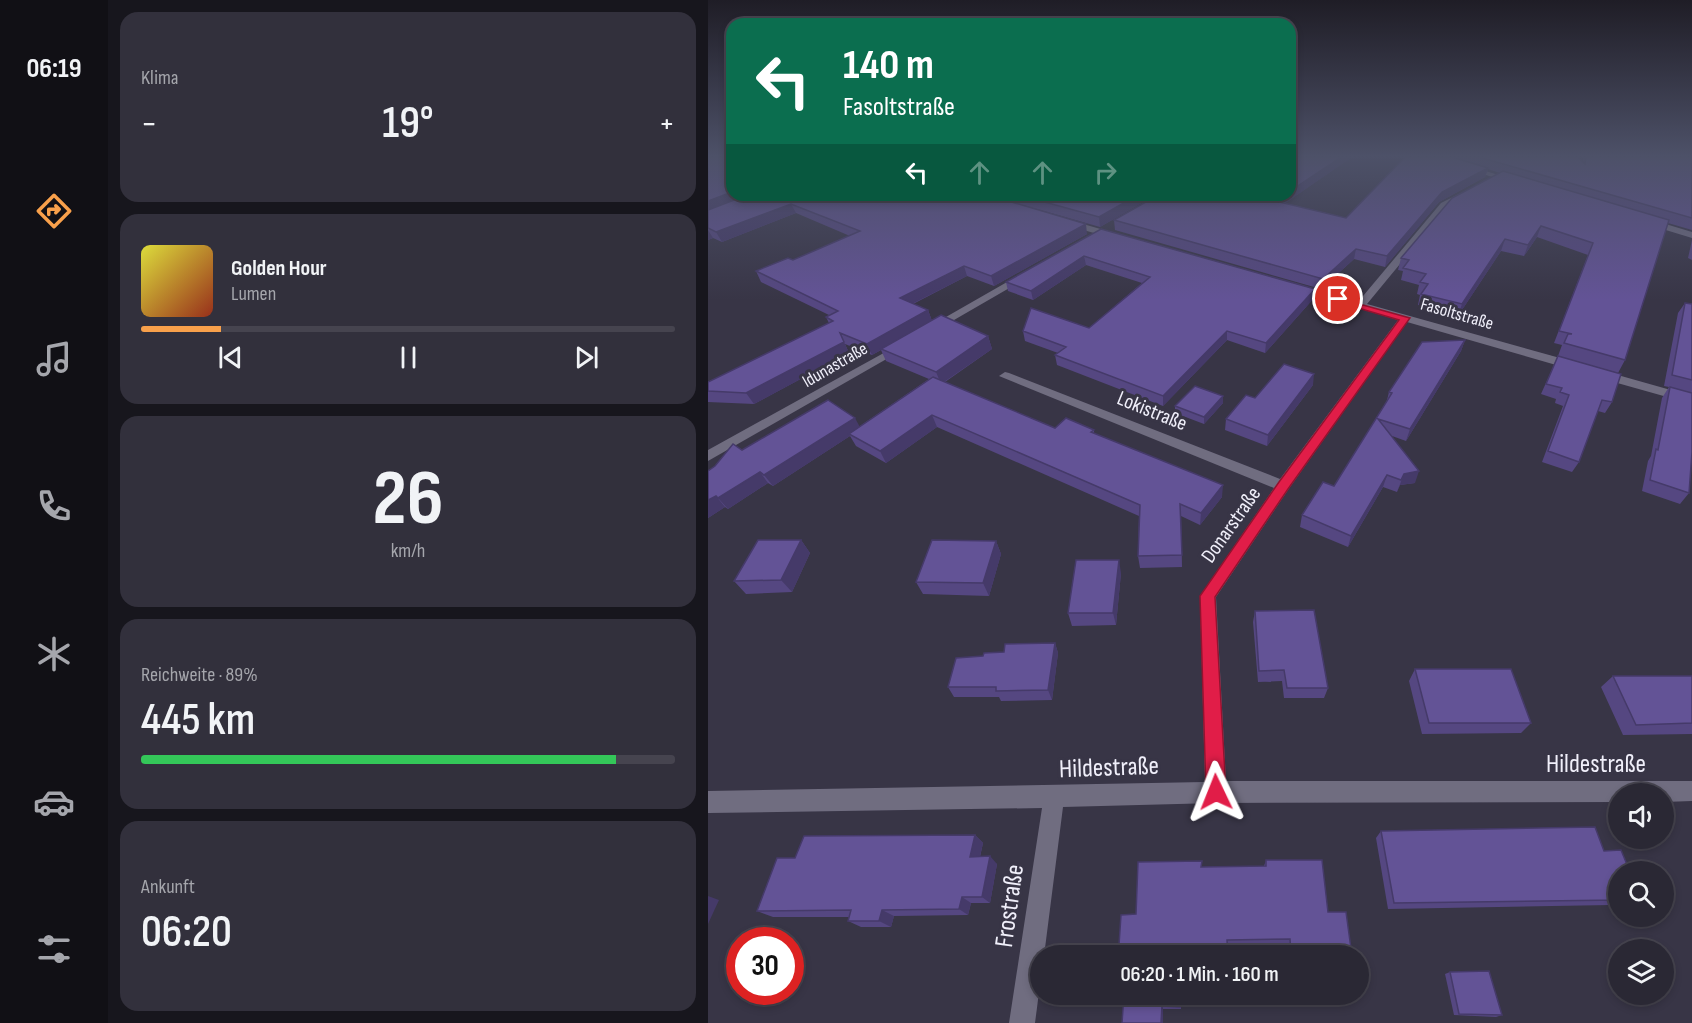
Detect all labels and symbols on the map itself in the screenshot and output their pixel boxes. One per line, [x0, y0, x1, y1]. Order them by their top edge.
pin [1312, 273, 1363, 324]
street label: Fasoltstraße [1418, 294, 1496, 334]
street label: Idunastraße [799, 338, 871, 392]
street label: Lokistraße [1113, 386, 1191, 436]
street label: Donarstraße [1196, 482, 1266, 568]
street label: Hildestraße [1546, 749, 1646, 780]
street label: Hildestraße [1059, 751, 1159, 785]
position arrow [1184, 760, 1248, 824]
street label: Frostraße [989, 863, 1031, 949]
speed limit sign: 30 [726, 927, 804, 1005]

